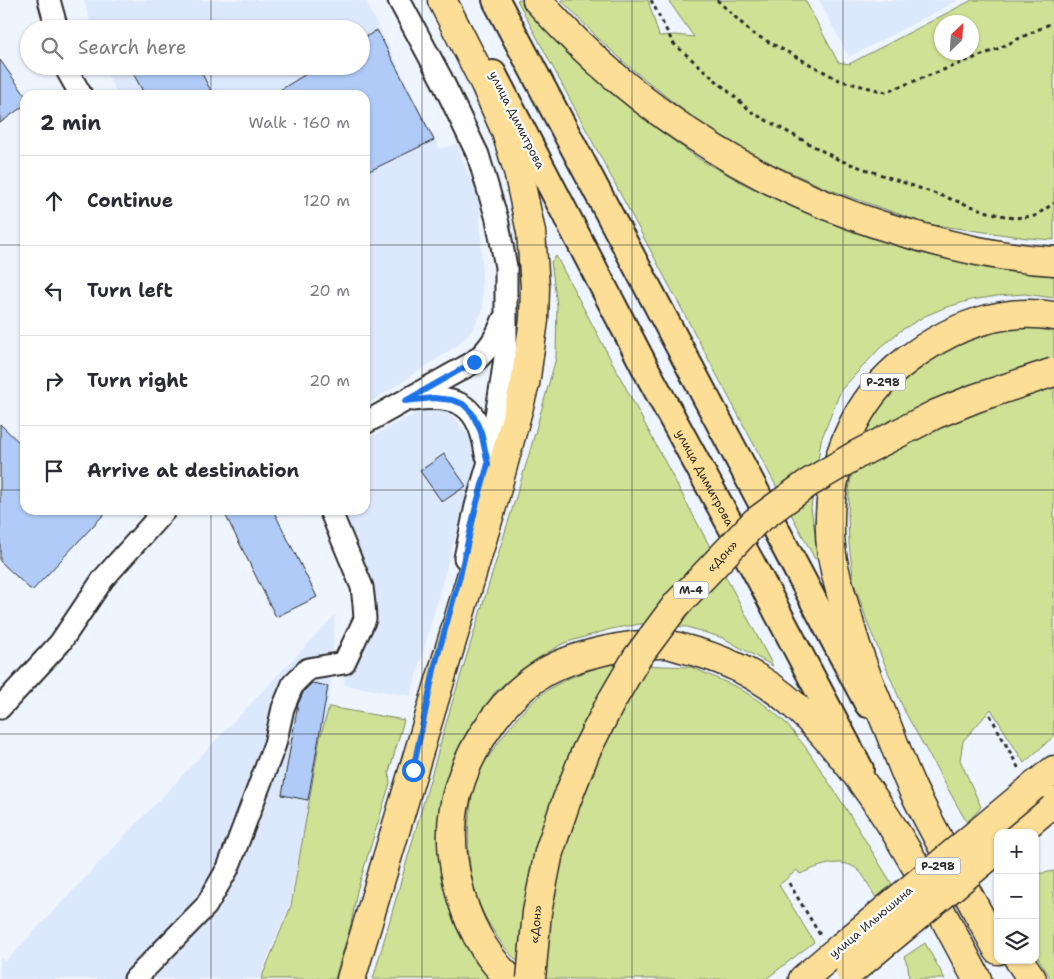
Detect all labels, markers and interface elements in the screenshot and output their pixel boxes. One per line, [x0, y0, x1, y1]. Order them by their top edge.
north arrow [934, 15, 979, 60]
search box [20, 20, 370, 75]
icon: search [38, 34, 66, 62]
text: Search here [78, 35, 187, 60]
street label: улица Димитрова [485, 68, 549, 172]
text: 2 min [40, 109, 101, 137]
text: Walk · 160 m [249, 112, 350, 133]
icon: ahead [40, 187, 68, 215]
text: Continue [87, 188, 173, 213]
text: 120 m [303, 190, 350, 211]
icon: left [40, 277, 68, 305]
text: Turn left [87, 278, 173, 303]
text: 20 m [309, 280, 350, 301]
route end [463, 351, 486, 374]
icon: right [40, 367, 68, 395]
text: Turn right [87, 368, 188, 393]
text: 20 m [309, 370, 350, 391]
road number: Р-298 [860, 374, 906, 391]
street label: улица Димитрова [672, 427, 738, 529]
icon: arrive [40, 457, 68, 485]
text: Arrive at destination [87, 458, 299, 483]
street label: «Дон» [703, 537, 741, 576]
road number: М-4 [674, 582, 708, 598]
route start [402, 759, 425, 782]
map controls [994, 829, 1039, 964]
button: + [994, 829, 1039, 874]
road number: Р-298 [916, 858, 960, 874]
button: − [994, 874, 1039, 919]
street label: улица Ильюшина [826, 882, 917, 962]
street label: «Дон» [526, 903, 546, 944]
button: layers [994, 919, 1039, 964]

